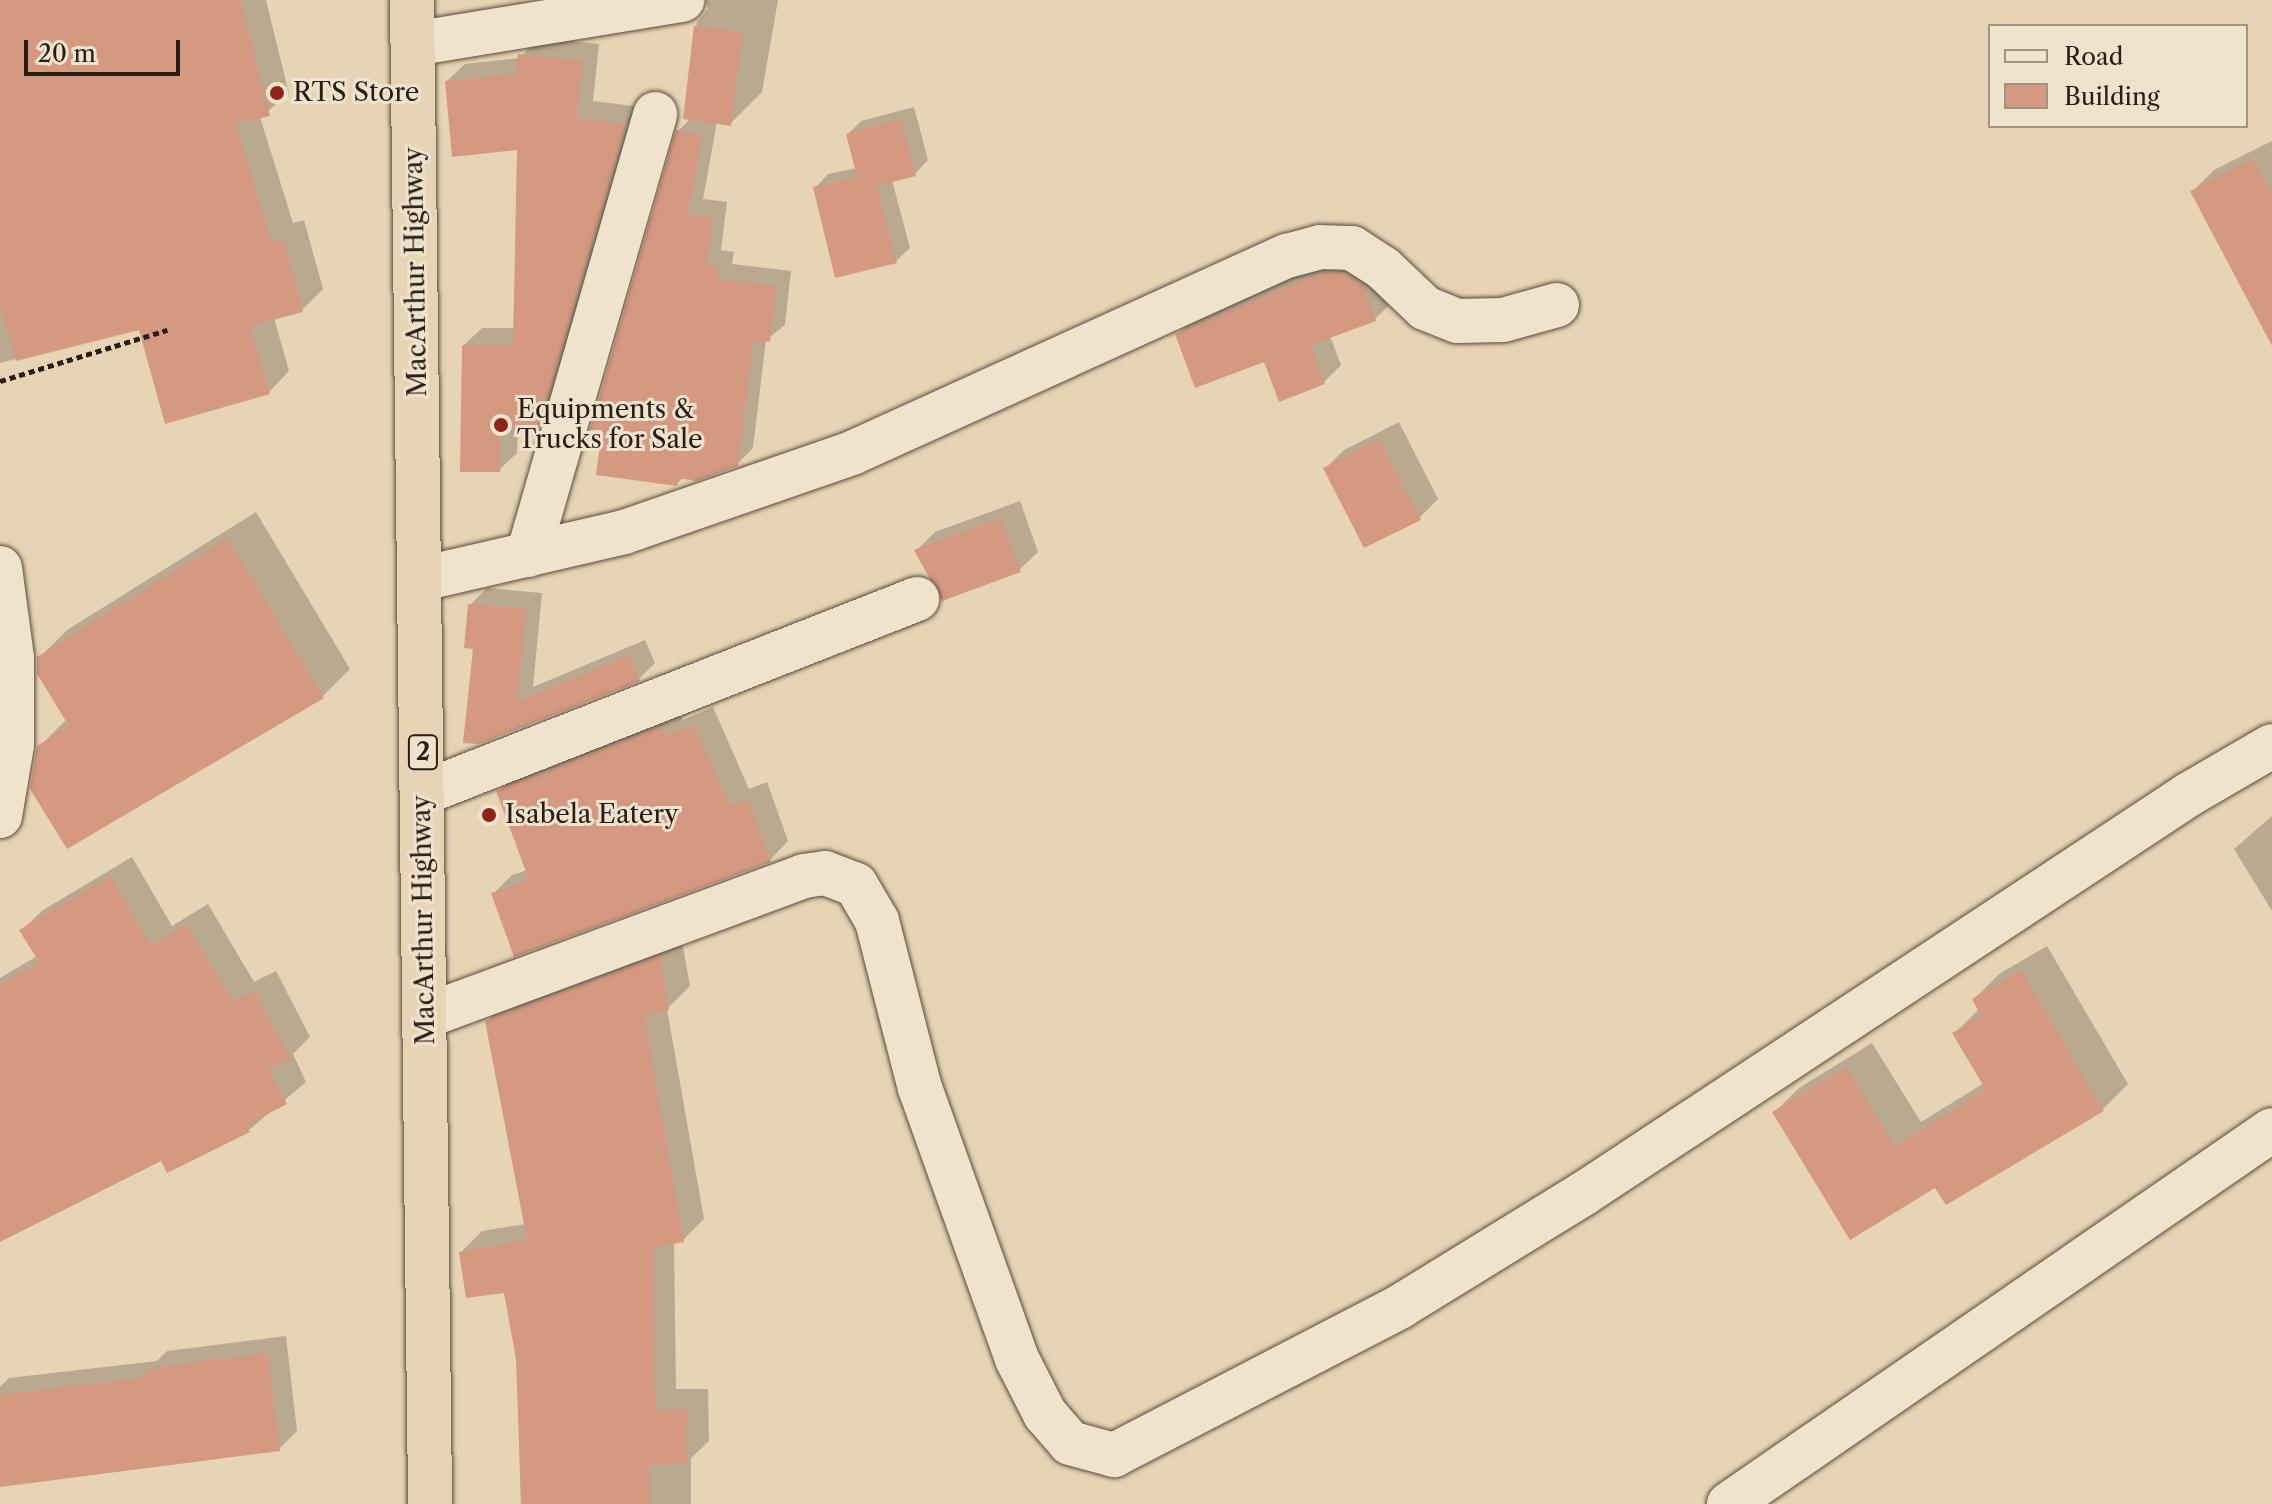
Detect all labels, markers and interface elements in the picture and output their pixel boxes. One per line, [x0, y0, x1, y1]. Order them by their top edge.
scale bar [28, 24, 184, 74]
legend [1988, 24, 2248, 128]
text: 20 m [38, 39, 96, 68]
text: Road [2064, 42, 2123, 71]
place label: RTS Store [293, 77, 419, 109]
text: Building [2064, 82, 2160, 111]
marker: RTS Store [268, 84, 286, 102]
street label: MacArthur Highway [398, 146, 434, 398]
place label: Equipments & Trucks for Sale [517, 394, 703, 456]
marker: Equipments & Trucks for Sale [492, 416, 510, 434]
road number: 2 [407, 732, 439, 772]
street label: MacArthur Highway [406, 794, 442, 1046]
place label: Isabela Eatery [505, 799, 679, 831]
marker: Isabela Eatery [480, 806, 498, 824]

